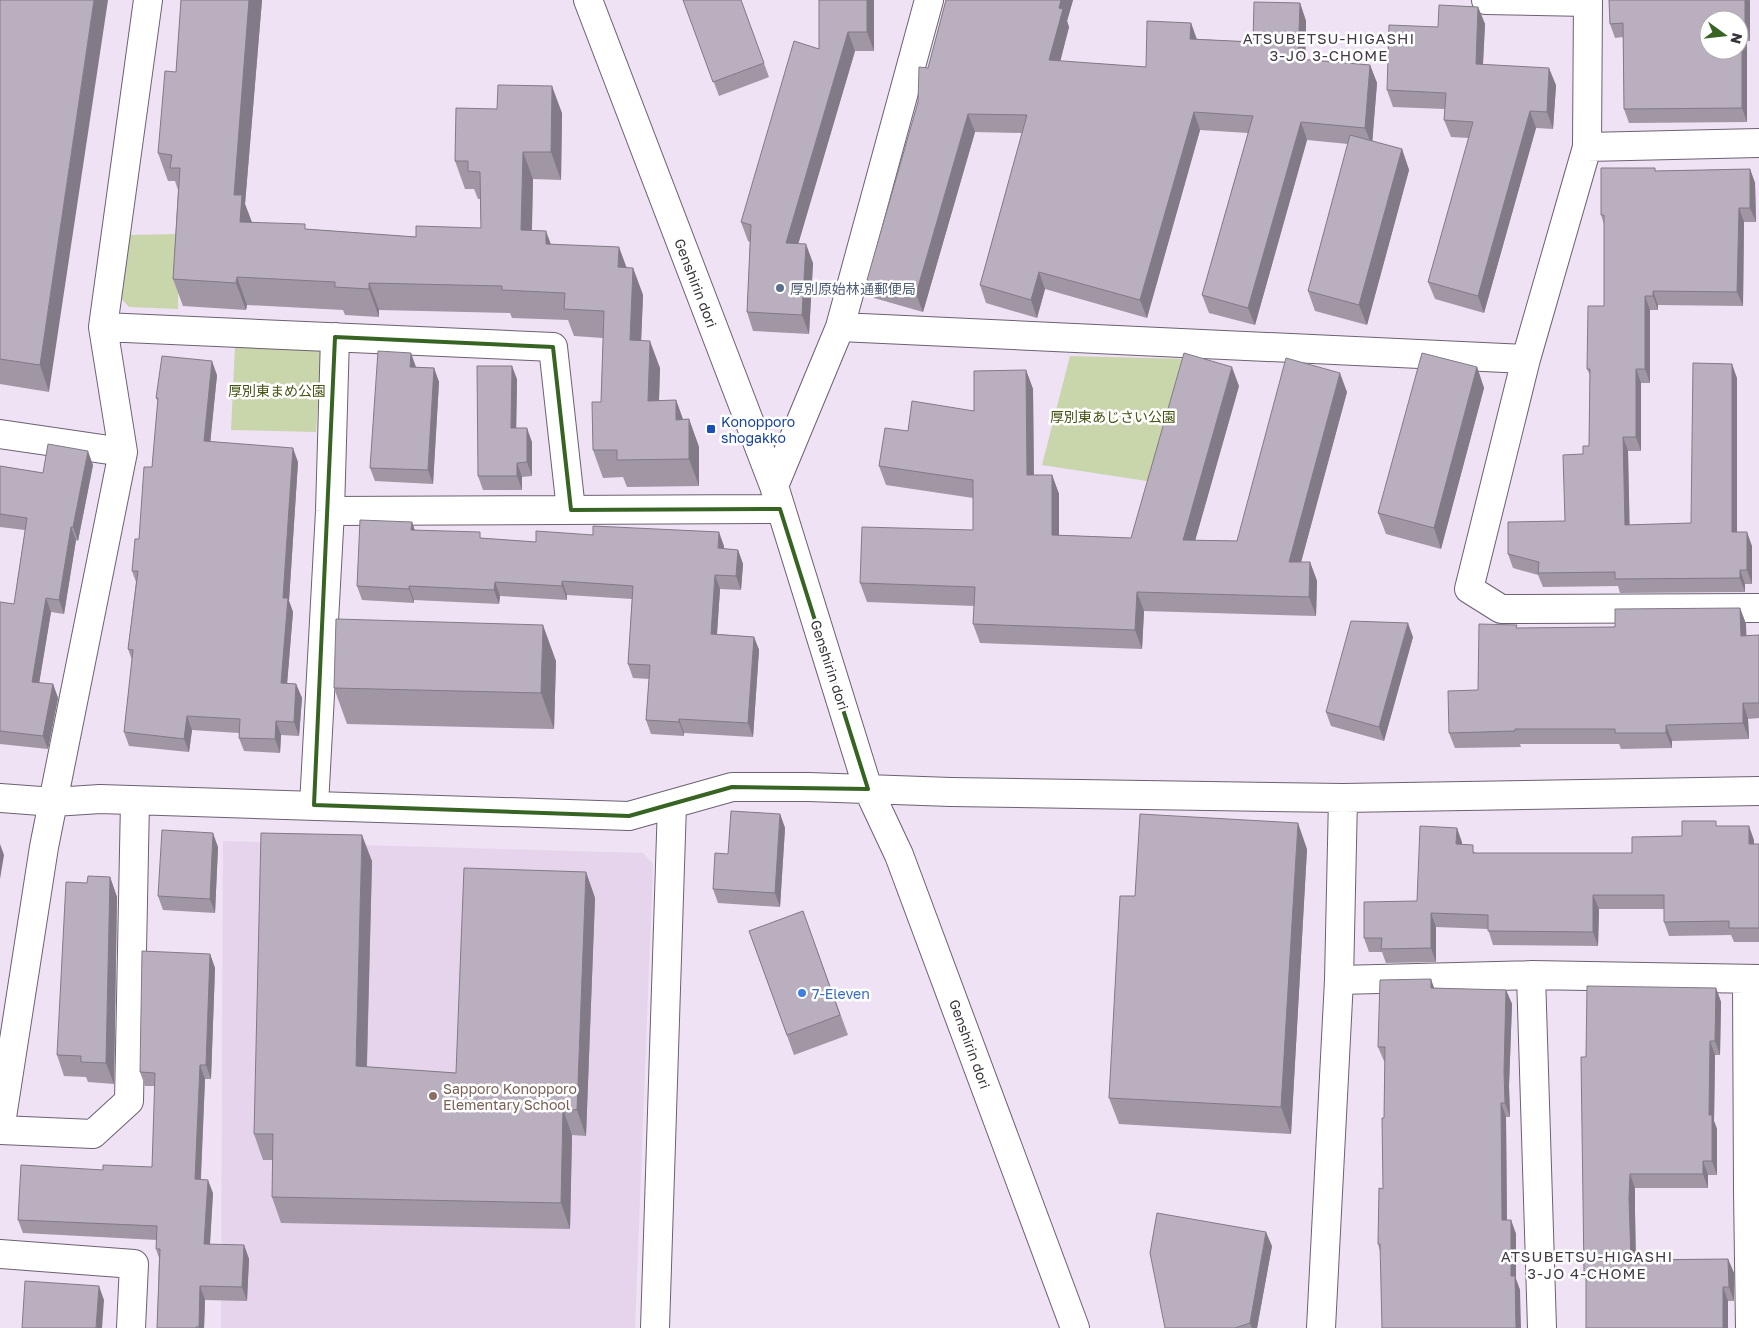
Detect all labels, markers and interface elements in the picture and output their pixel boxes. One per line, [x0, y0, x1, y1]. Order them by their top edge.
north arrow [1699, 10, 1749, 60]
district label: ATSUBETSU-HIGASHI 3-JO 3-CHOME [1243, 29, 1415, 64]
text: N [1727, 31, 1747, 46]
street label: Genshirin dori [671, 236, 721, 330]
place label: 厚別原始林通郵便局 [790, 280, 916, 297]
marker: 厚別原始林通郵便局 [774, 282, 786, 294]
park label: 厚別東まめ公園 [228, 382, 326, 399]
park label: 厚別東あじさい公園 [1050, 408, 1176, 425]
place label: Konopporo shogakko [721, 413, 795, 446]
marker: Konopporo shogakko [705, 423, 717, 435]
street label: Genshirin dori [807, 618, 853, 712]
place label: 7-Eleven [812, 985, 870, 1002]
marker: 7-Eleven [796, 987, 808, 999]
street label: Genshirin dori [946, 997, 994, 1091]
place label: Sapporo Konopporo Elementary School [443, 1080, 577, 1113]
marker: Sapporo Konopporo Elementary School [427, 1090, 439, 1102]
district label: ATSUBETSU-HIGASHI 3-JO 4-CHOME [1501, 1247, 1673, 1282]

